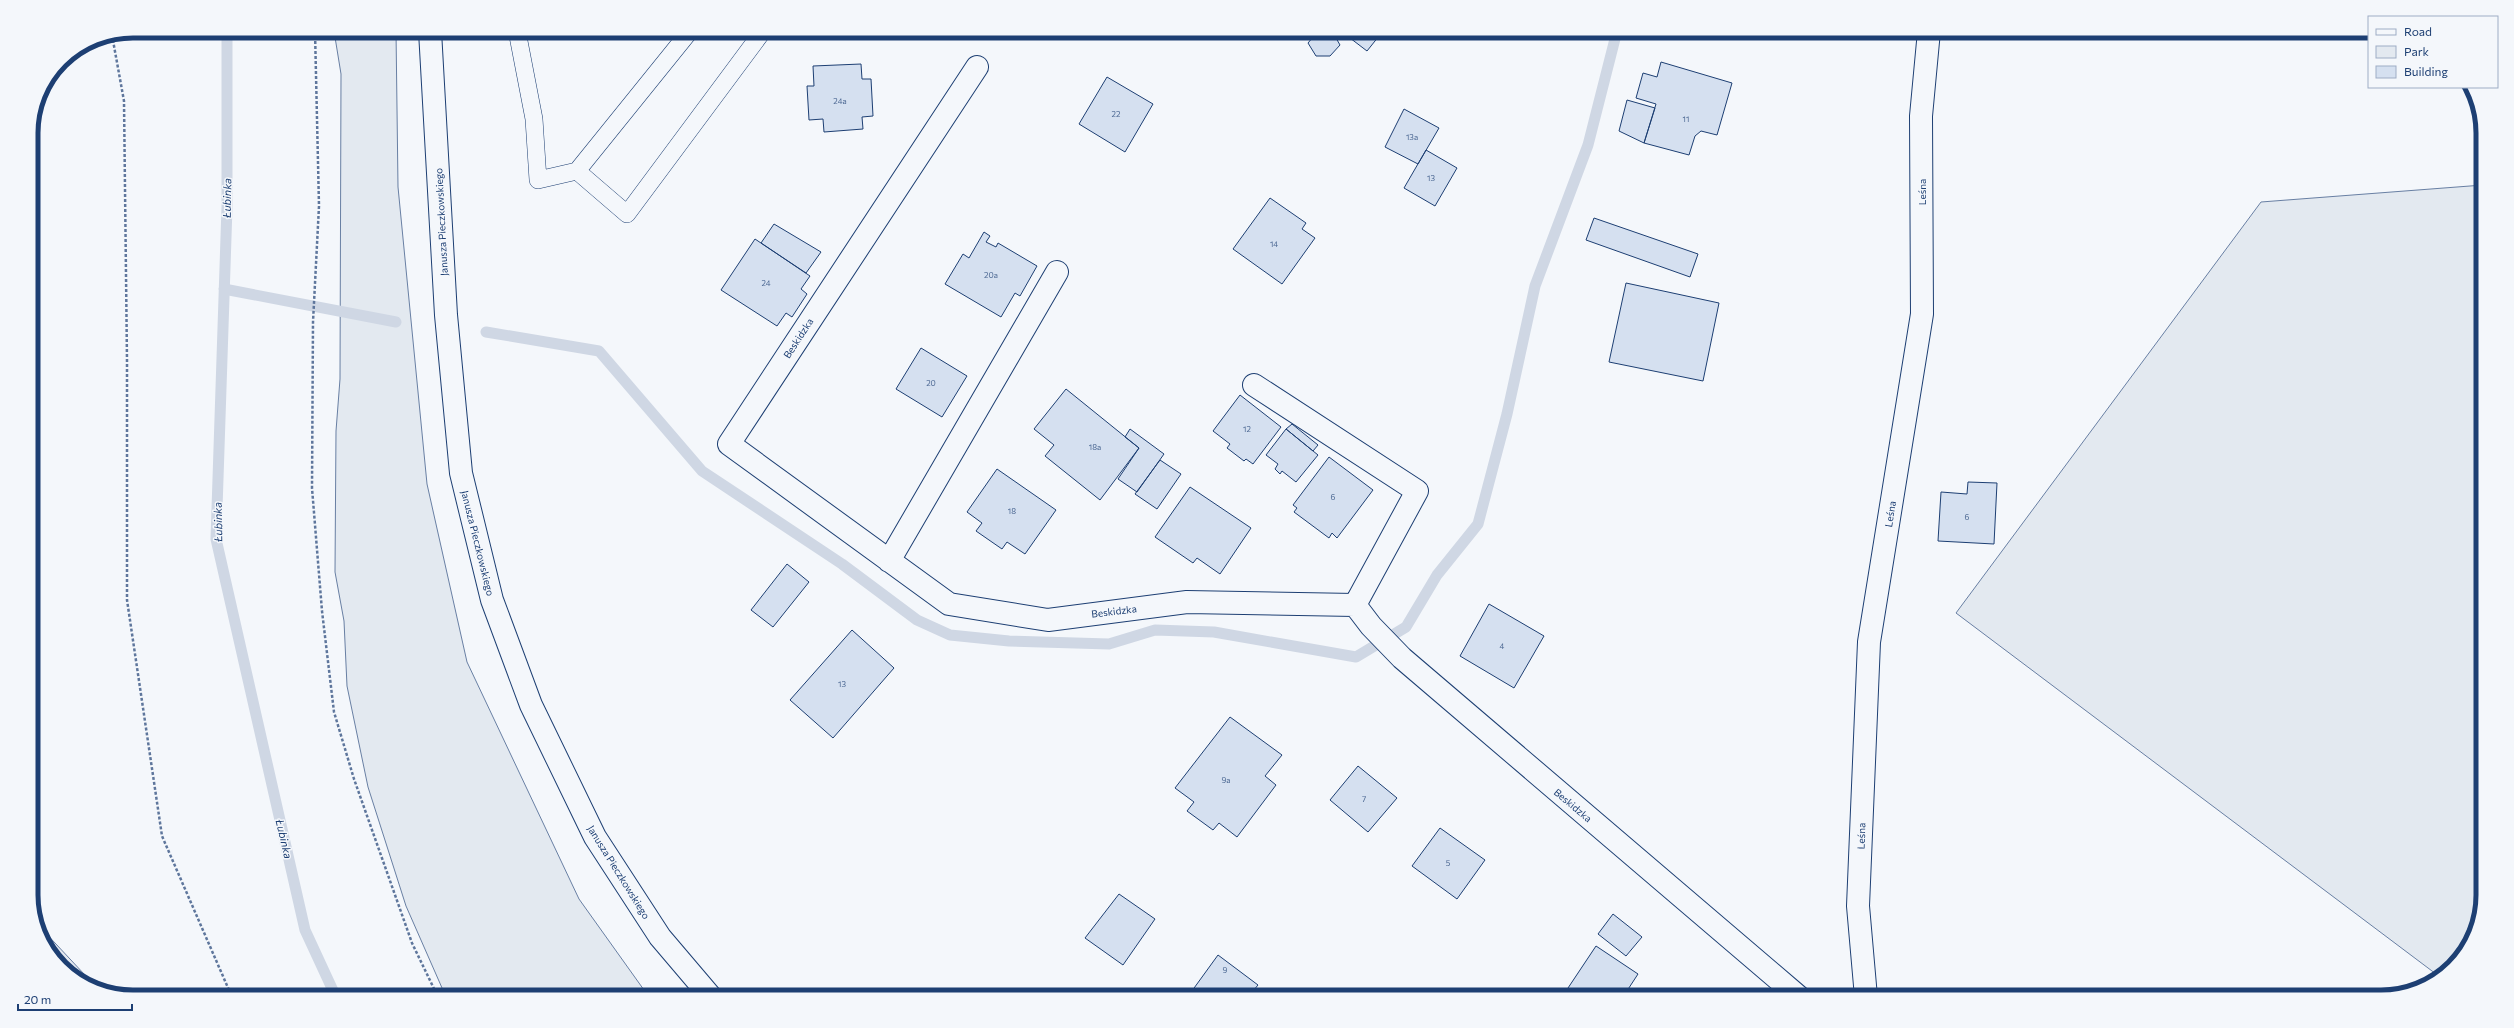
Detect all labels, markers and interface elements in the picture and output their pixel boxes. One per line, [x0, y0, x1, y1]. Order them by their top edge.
legend [2368, 16, 2498, 88]
text: Road [2404, 24, 2432, 38]
text: Park [2404, 44, 2430, 58]
text: Building [2404, 64, 2448, 78]
house number: 24a [833, 96, 847, 106]
house number: 22 [1112, 109, 1121, 119]
house number: 11 [1683, 114, 1689, 124]
house number: 13a [1406, 132, 1418, 142]
street label: Janusza Pieczkowskiego [432, 168, 450, 276]
house number: 13 [1427, 173, 1435, 183]
water label: Łubinka [220, 178, 233, 218]
street label: Leśna [1916, 179, 1928, 205]
house number: 14 [1270, 239, 1278, 249]
house number: 20a [984, 270, 998, 280]
house number: 24 [761, 278, 771, 288]
street label: Beskidzka [781, 316, 815, 360]
house number: 20 [926, 378, 936, 388]
house number: 12 [1243, 424, 1251, 434]
house number: 18a [1089, 442, 1101, 452]
street label: Janusza Pieczkowskiego [459, 489, 497, 597]
house number: 6 [1331, 492, 1336, 502]
street label: Leśna [1882, 500, 1898, 528]
water label: Łubinka [211, 502, 224, 542]
house number: 18 [1008, 506, 1016, 516]
house number: 6 [1965, 512, 1970, 522]
street label: Beskidzka [1091, 602, 1137, 620]
house number: 4 [1500, 641, 1505, 651]
house number: 13 [838, 679, 846, 689]
house number: 9a [1221, 775, 1231, 785]
street label: Beskidzka [1552, 786, 1594, 824]
house number: 7 [1362, 794, 1366, 804]
water label: Łubinka [274, 818, 295, 860]
street label: Janusza Pieczkowskiego [585, 823, 653, 921]
street label: Leśna [1855, 823, 1867, 849]
house number: 5 [1446, 858, 1451, 868]
house number: 9 [1223, 965, 1228, 975]
scale bar [18, 986, 132, 1012]
text: 20 m [24, 992, 51, 1006]

